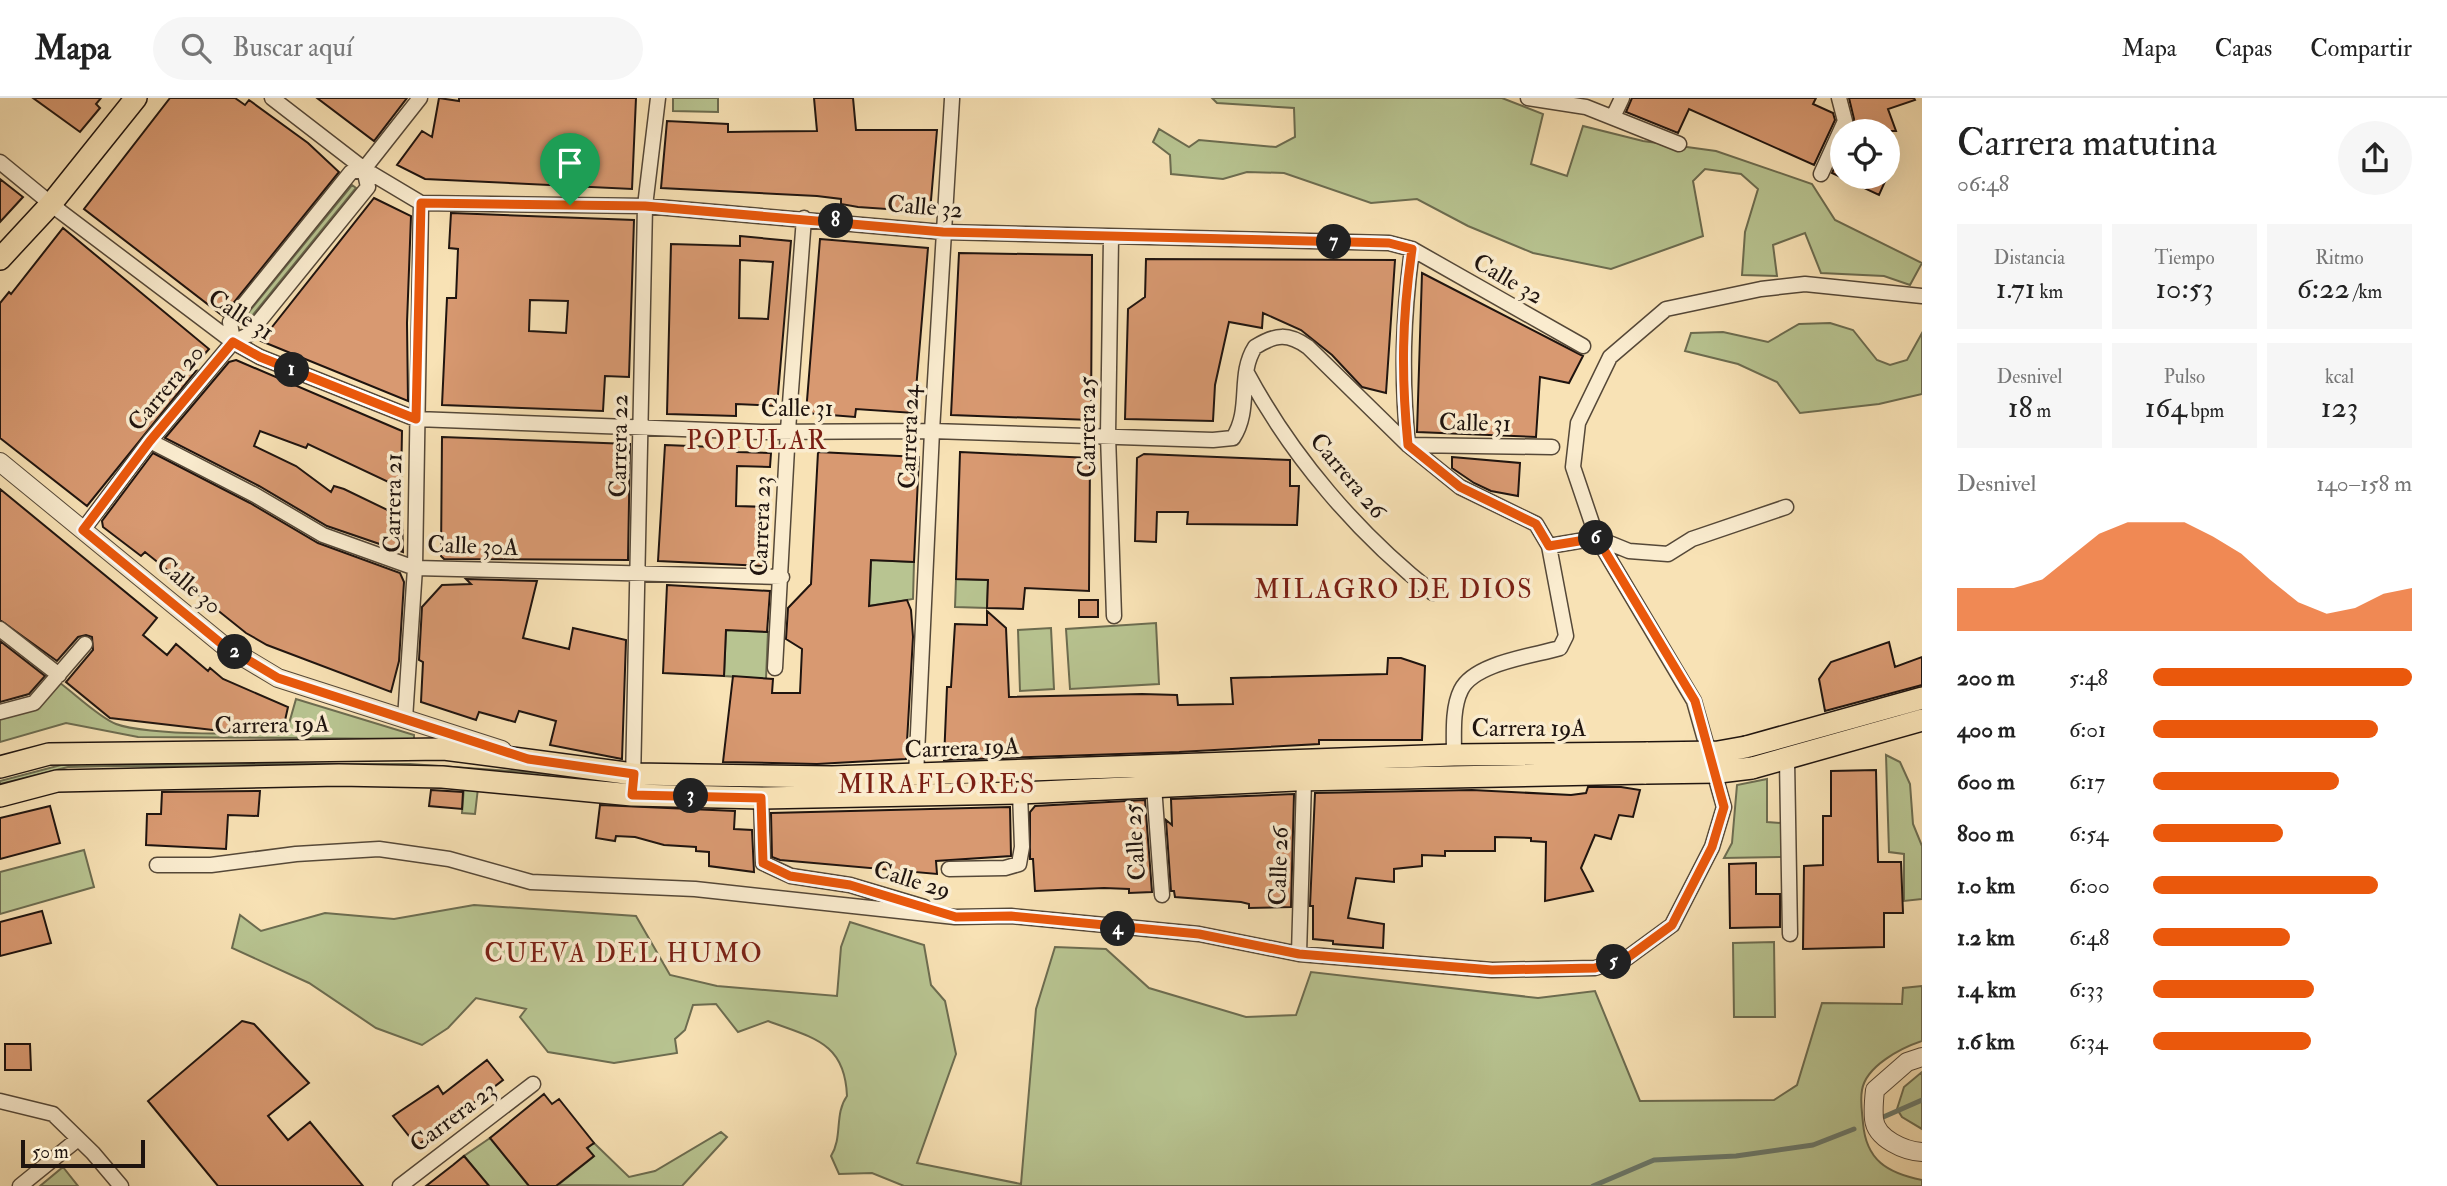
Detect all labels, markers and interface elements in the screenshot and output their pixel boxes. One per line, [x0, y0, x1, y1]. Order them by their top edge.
search box [153, 17, 643, 80]
text: Mapa [35, 28, 111, 69]
icon: search [177, 29, 215, 67]
text: Buscar aquí [233, 32, 353, 64]
text: Mapa [2122, 33, 2177, 64]
text: Capas [2215, 33, 2272, 64]
text: Compartir [2310, 33, 2412, 64]
map controls [1830, 119, 1900, 189]
button: locate [1830, 119, 1900, 189]
text: Carrera matutina [1957, 119, 2217, 167]
button: share [2338, 121, 2412, 195]
pin [540, 133, 600, 205]
icon: arrive [551, 144, 589, 182]
text: 06:48 [1957, 169, 2009, 198]
street label: Calle 32 [886, 188, 964, 226]
pin: 8 [818, 204, 854, 238]
text: 8 [831, 208, 840, 232]
pin: 7 [1316, 225, 1352, 260]
text: 7 [1329, 229, 1338, 253]
text: Distancia [1994, 246, 2065, 270]
text: Tiempo [2154, 246, 2215, 270]
text: Ritmo [2315, 246, 2364, 270]
street label: Calle 32 [1467, 247, 1549, 311]
text: 1.71 [1996, 270, 2036, 307]
text: 10:53 [2155, 270, 2214, 307]
text: 6:22 [2297, 270, 2350, 307]
text: km [2036, 280, 2063, 304]
text: /km [2350, 280, 2382, 304]
street label: Calle 31 [202, 282, 280, 348]
street label: Carrera 20 [121, 338, 211, 438]
pin: 1 [274, 352, 310, 388]
text: 1 [288, 357, 295, 381]
text: Desnivel [1997, 365, 2062, 389]
text: Pulso [2164, 365, 2205, 389]
text: kcal [2325, 365, 2354, 389]
street label: Carrera 25 [1072, 376, 1103, 478]
street label: Carrera 24 [892, 383, 926, 490]
text: 18 [2008, 389, 2033, 426]
text: 164 [2145, 389, 2187, 426]
text: 123 [2321, 389, 2358, 426]
street label: Calle 31 [761, 393, 833, 424]
street label: Carrera 22 [603, 394, 635, 498]
text: m [2033, 399, 2051, 423]
text: bpm [2187, 399, 2224, 423]
street label: Calle 31 [1439, 407, 1511, 439]
district label: POPULAR [686, 425, 828, 457]
street label: Carrera 26 [1303, 426, 1394, 527]
street label: Carrera 21 [377, 453, 409, 553]
text: Desnivel [1957, 469, 2036, 498]
text: 140–158 m [2316, 469, 2412, 498]
street label: Carrera 23 [744, 475, 778, 577]
pin: 6 [1578, 520, 1614, 556]
text: 6 [1591, 525, 1600, 549]
street label: Calle 30A [427, 529, 519, 563]
street label: Calle 30 [150, 549, 228, 621]
district label: MILAGRO DE DIOS [1254, 574, 1534, 606]
pin: 2 [218, 634, 252, 670]
text: 2 [230, 639, 239, 663]
text: 200 m [1957, 663, 2015, 692]
text: 5:48 [2069, 663, 2108, 692]
street label: Carrera 19A [214, 708, 330, 742]
street label: Carrera 19A [1471, 713, 1587, 744]
text: 400 m [1957, 715, 2016, 744]
text: 6:01 [2069, 715, 2106, 744]
street label: Carrera 19A [904, 731, 1020, 765]
text: 600 m [1957, 767, 2015, 796]
text: 6:17 [2069, 767, 2105, 796]
district label: MIRAFLORES [838, 769, 1036, 801]
pin: 3 [674, 778, 708, 814]
text: 3 [687, 783, 694, 807]
street label: Calle 25 [1117, 802, 1153, 882]
text: 800 m [1957, 819, 2014, 848]
text: 6:54 [2069, 819, 2108, 848]
street label: Calle 26 [1262, 824, 1296, 906]
street label: Calle 29 [870, 854, 954, 906]
text: 1.0 km [1957, 871, 2015, 900]
text: 6:00 [2069, 871, 2110, 900]
pin: 4 [1100, 912, 1136, 946]
text: 4 [1112, 916, 1123, 940]
text: 1.2 km [1957, 923, 2015, 952]
text: 6:48 [2069, 923, 2109, 952]
district label: CUEVA DEL HUMO [484, 938, 764, 970]
pin: 5 [1596, 944, 1632, 980]
text: 5 [1609, 949, 1618, 973]
text: 1.4 km [1957, 975, 2016, 1004]
text: 6:33 [2069, 975, 2104, 1004]
text: 1.6 km [1957, 1027, 2015, 1056]
text: 6:34 [2069, 1027, 2107, 1056]
street label: Carrera 23 [404, 1074, 502, 1160]
scale bar [21, 1137, 145, 1169]
text: 50 m [32, 1140, 69, 1164]

